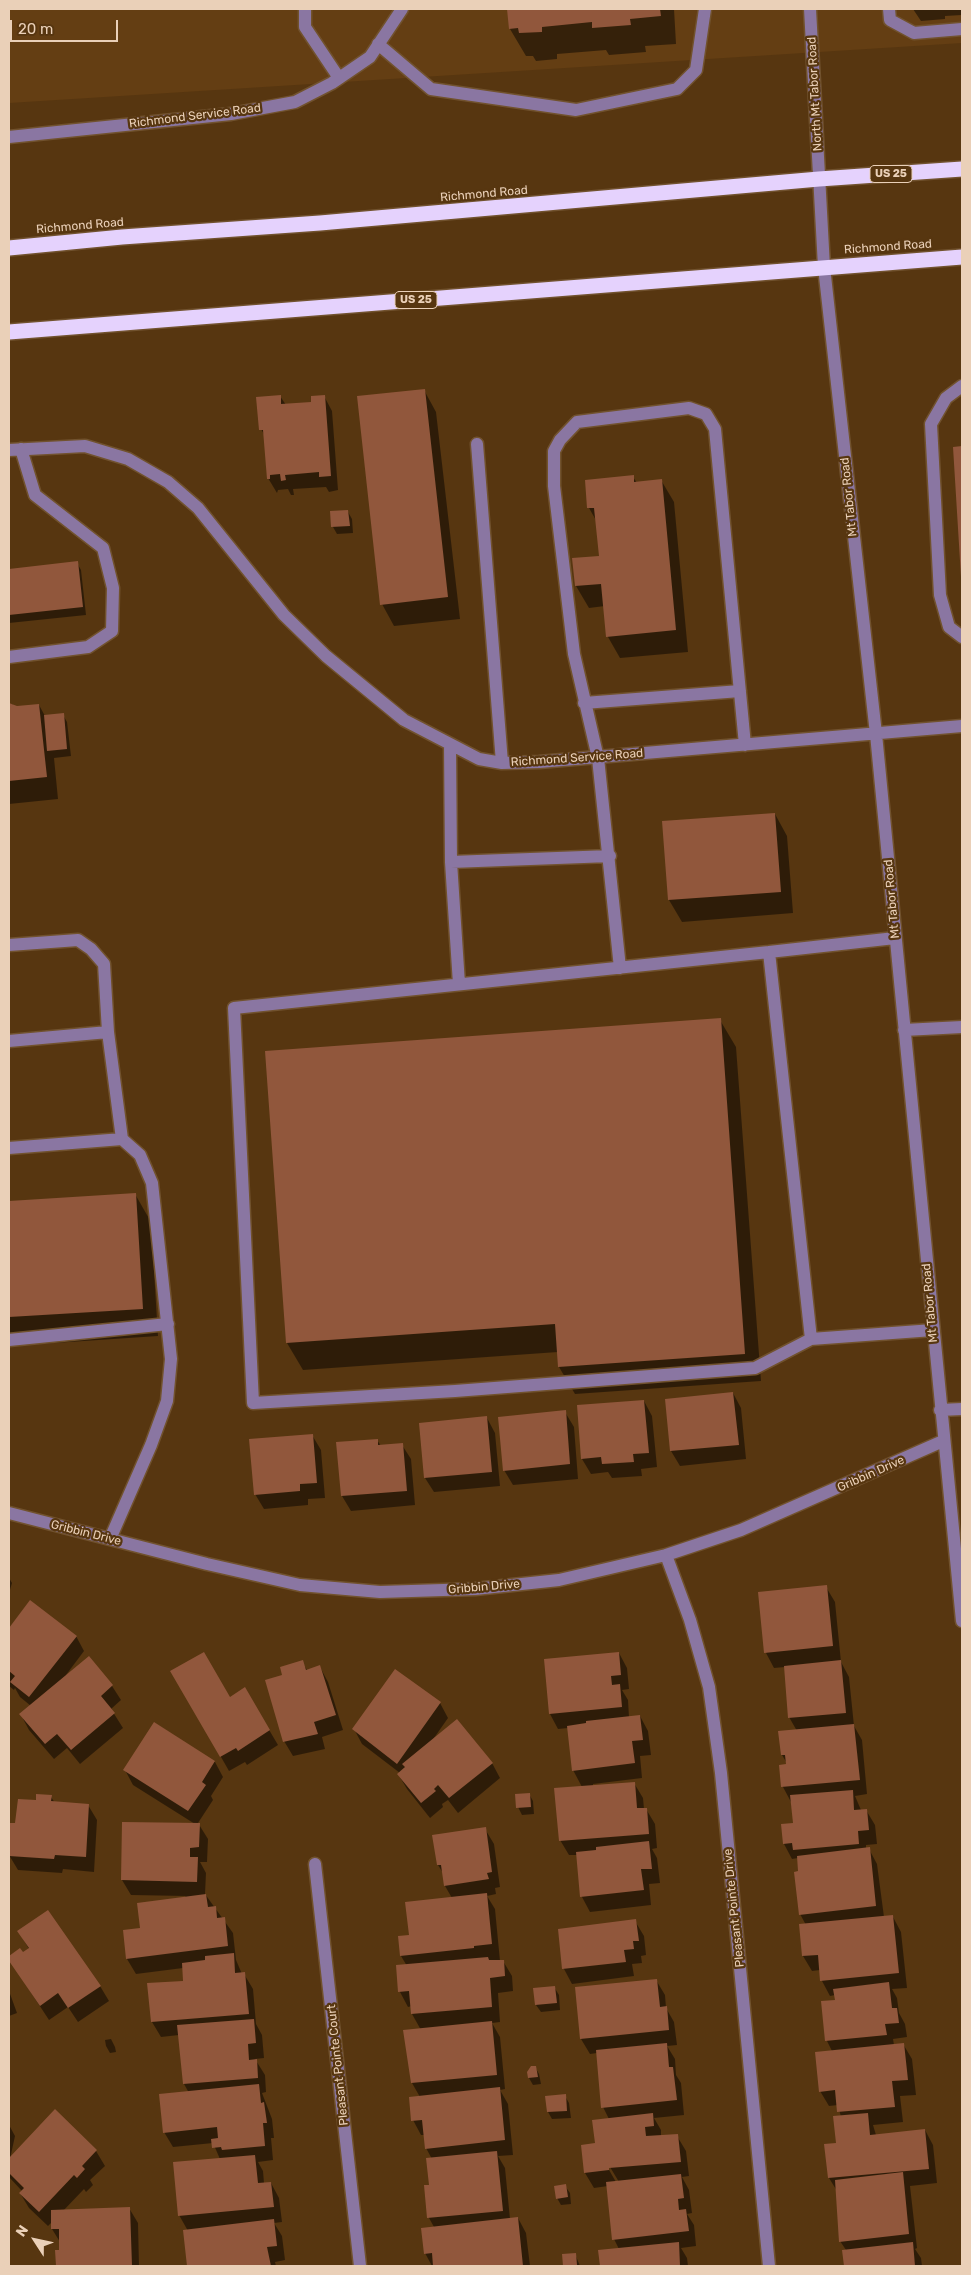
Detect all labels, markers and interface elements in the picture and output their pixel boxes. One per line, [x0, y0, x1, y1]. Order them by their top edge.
scale bar [12, 10, 120, 42]
text: 20 m [18, 20, 53, 38]
street label: North Mt Tabor Road [805, 37, 825, 151]
street label: Richmond Service Road [128, 101, 262, 131]
road number: US 25 [870, 165, 912, 182]
street label: Richmond Road [440, 183, 528, 205]
street label: Richmond Road [36, 215, 124, 237]
street label: Richmond Road [844, 237, 932, 257]
road number: US 25 [395, 292, 437, 308]
street label: Mt Tabor Road [838, 457, 860, 537]
street label: Richmond Service Road [510, 746, 644, 770]
street label: Mt Tabor Road [881, 859, 903, 939]
street label: Mt Tabor Road [919, 1263, 941, 1343]
street label: Gribbin Drive [835, 1453, 907, 1495]
street label: Gribbin Drive [49, 1517, 123, 1549]
street label: Gribbin Drive [448, 1577, 520, 1597]
street label: Pleasant Pointe Drive [721, 1848, 747, 1968]
street label: Pleasant Pointe Court [324, 2004, 352, 2126]
north arrow [10, 2215, 60, 2265]
text: N [12, 2222, 32, 2240]

